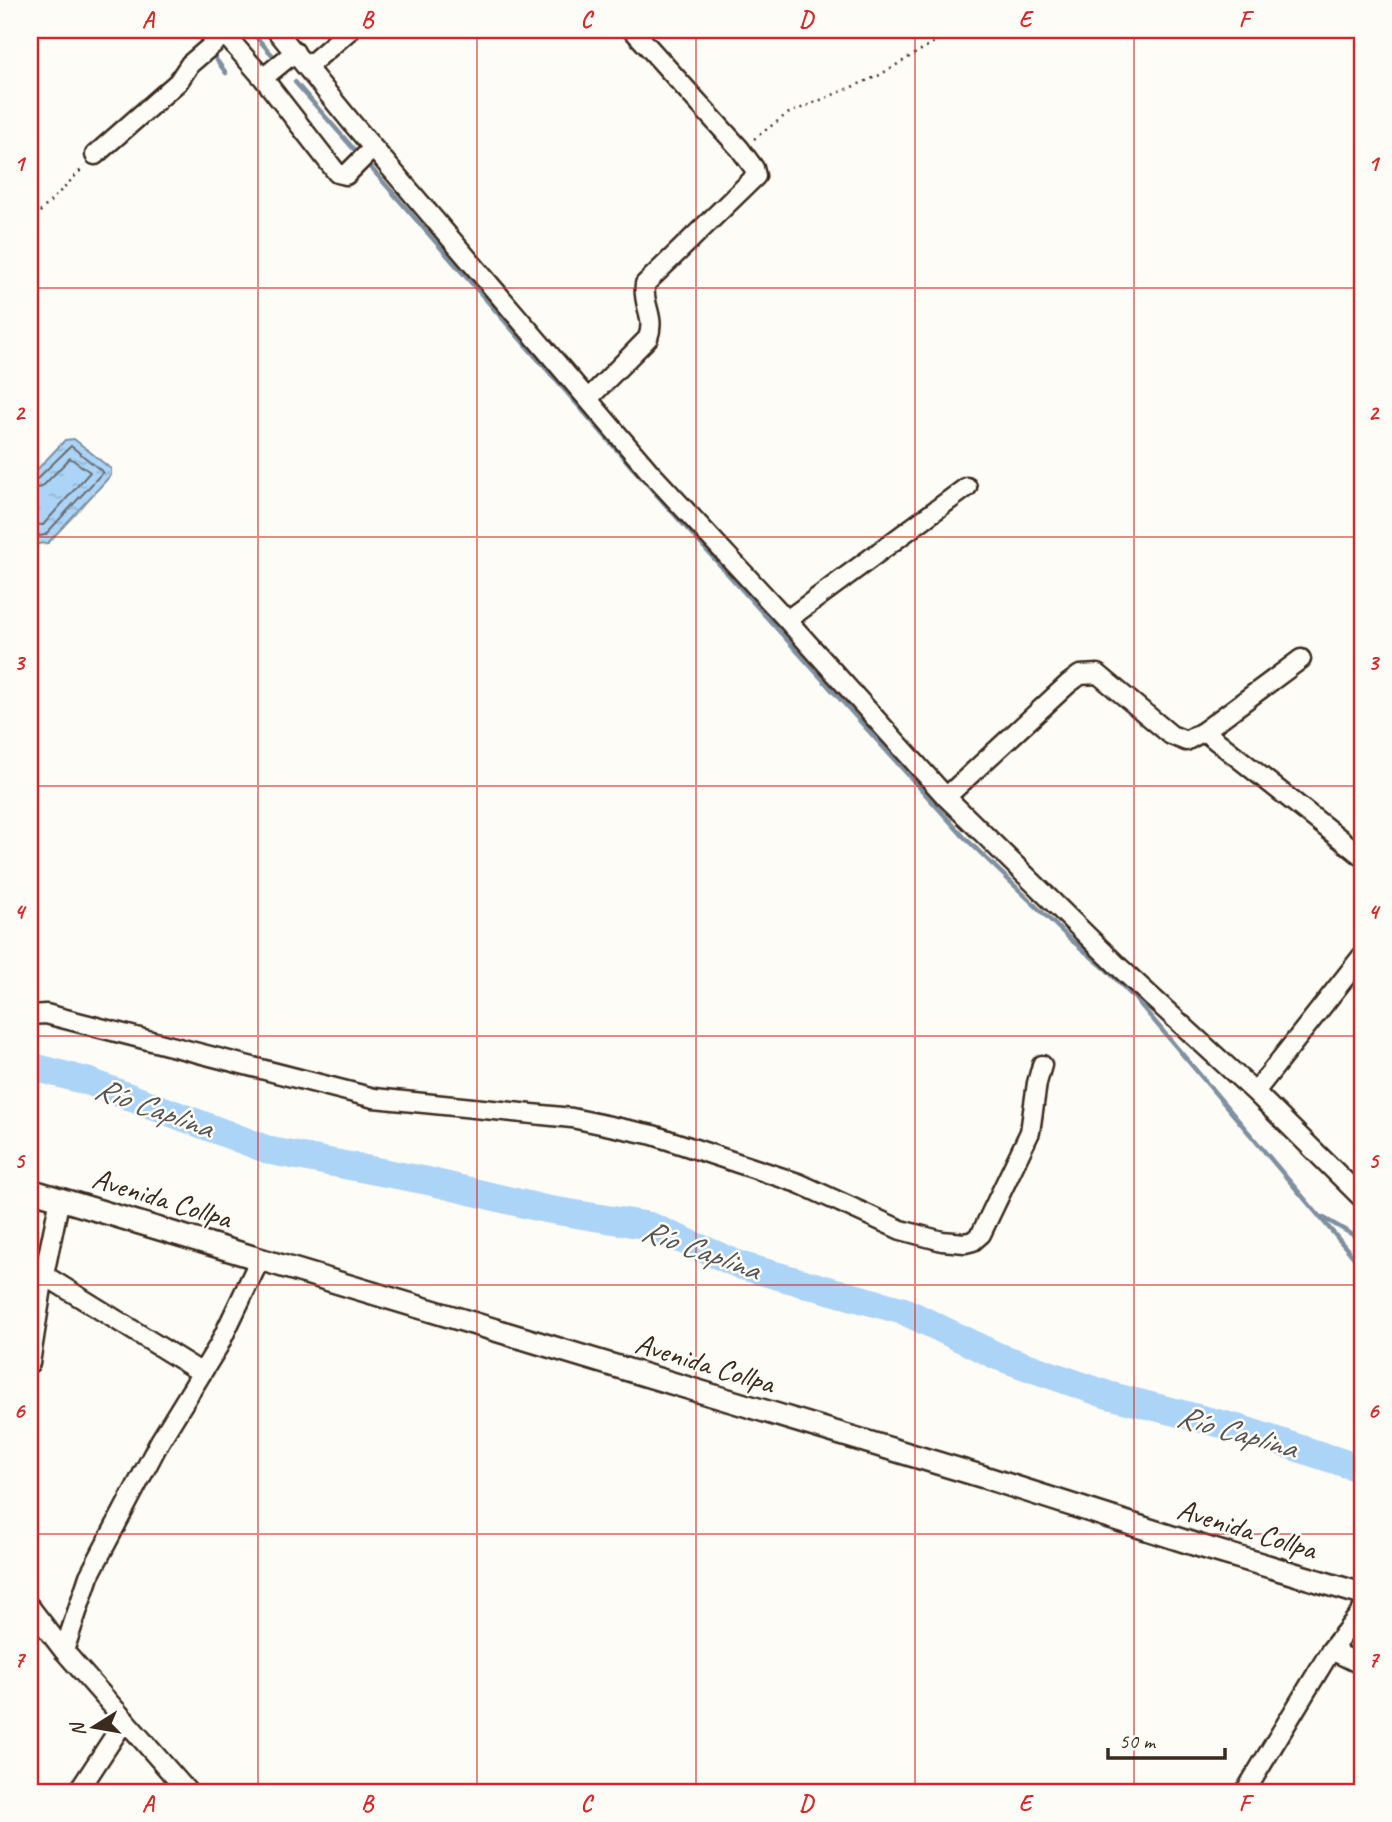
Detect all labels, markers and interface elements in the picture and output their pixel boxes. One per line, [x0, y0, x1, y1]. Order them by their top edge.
text: A [142, 5, 156, 34]
text: B [361, 5, 375, 34]
text: C [581, 5, 595, 34]
text: D [799, 5, 815, 34]
text: E [1019, 5, 1035, 34]
text: F [1239, 5, 1255, 34]
text: 1 [14, 149, 27, 178]
text: 1 [1368, 149, 1381, 178]
text: 2 [14, 398, 27, 427]
text: 2 [1368, 398, 1381, 427]
text: 3 [14, 648, 27, 677]
text: 3 [1368, 648, 1381, 677]
text: 4 [14, 897, 27, 926]
text: 4 [1368, 897, 1381, 926]
water label: Río Caplina [89, 1067, 221, 1149]
text: 5 [14, 1146, 26, 1175]
text: 5 [1368, 1146, 1380, 1175]
street label: Avenida Collpa [88, 1159, 238, 1238]
water label: Río Caplina [636, 1209, 768, 1291]
street label: Avenida Collpa [631, 1324, 781, 1403]
water label: Río Caplina [1173, 1395, 1304, 1469]
text: 6 [14, 1396, 27, 1425]
text: 6 [1368, 1396, 1381, 1425]
street label: Avenida Collpa [1173, 1490, 1323, 1569]
text: 7 [14, 1645, 27, 1674]
text: 7 [1368, 1645, 1381, 1674]
north arrow [60, 1692, 130, 1762]
scale bar [1108, 1717, 1226, 1761]
text: N [65, 1719, 91, 1738]
text: 50 m [1119, 1728, 1157, 1754]
text: A [142, 1789, 156, 1818]
text: B [361, 1789, 375, 1818]
text: C [581, 1789, 595, 1818]
text: D [799, 1789, 815, 1818]
text: E [1019, 1789, 1035, 1818]
text: F [1239, 1789, 1255, 1818]

